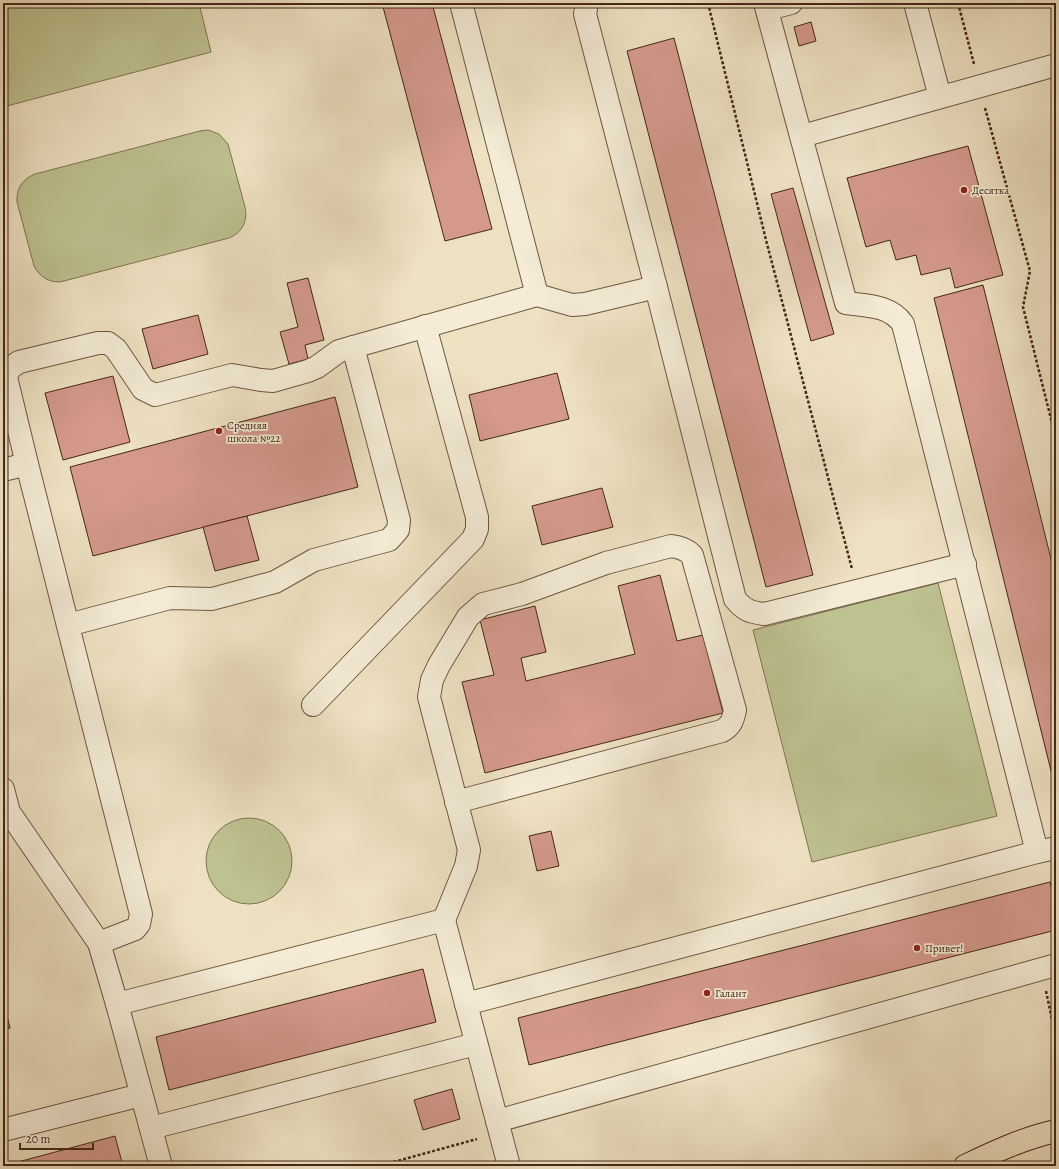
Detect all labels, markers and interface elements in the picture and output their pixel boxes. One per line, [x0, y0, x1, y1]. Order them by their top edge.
place label: Десятка [972, 183, 1010, 198]
marker: Десятка [959, 185, 969, 195]
place label: Средняя школа №22 [227, 418, 281, 446]
marker: Средняя школа №22 [214, 426, 224, 436]
place label: Привет! [925, 941, 963, 956]
marker: Привет! [912, 943, 922, 953]
place label: Галант [715, 986, 747, 1001]
marker: Галант [702, 988, 712, 998]
scale bar [20, 1125, 93, 1151]
text: 20 m [26, 1131, 50, 1147]

